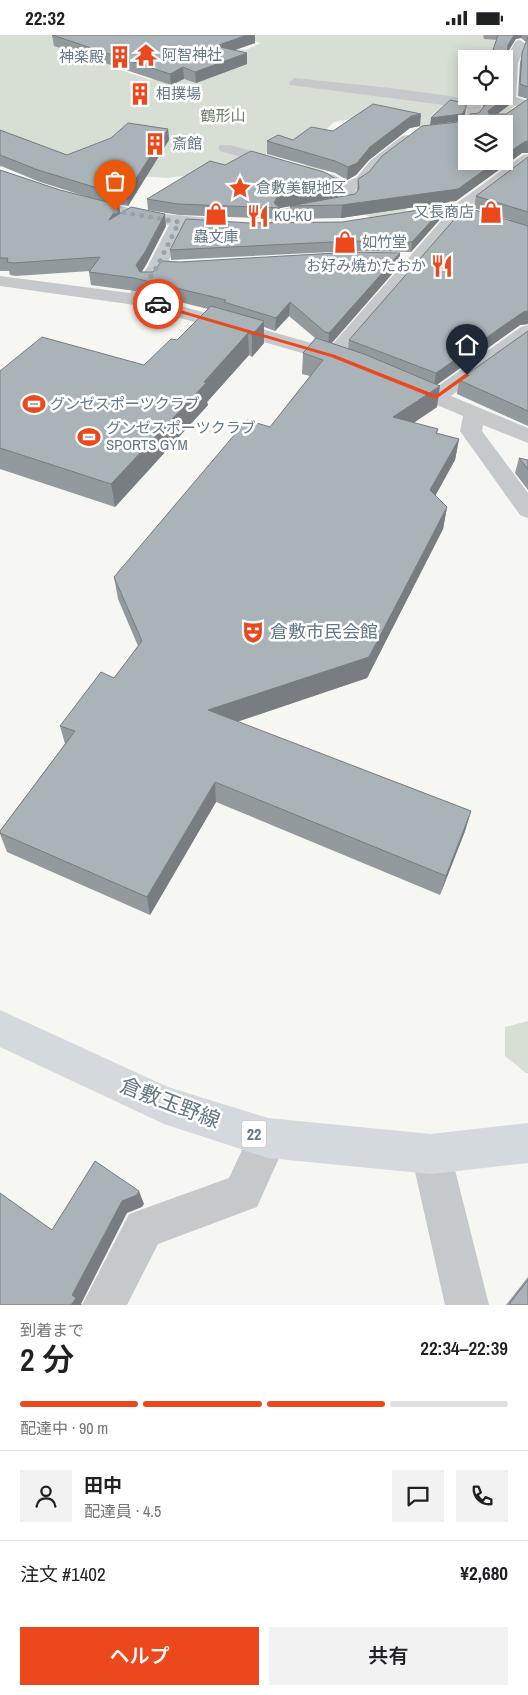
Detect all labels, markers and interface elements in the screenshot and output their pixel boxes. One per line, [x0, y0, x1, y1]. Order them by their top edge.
text: 22:32 [25, 5, 65, 31]
temple icon: 阿智神社 [133, 42, 159, 68]
building icon: 神楽殿 [107, 44, 133, 70]
place label: 阿智神社 [162, 44, 222, 65]
place label: 神楽殿 [59, 46, 104, 67]
map controls [458, 50, 513, 170]
button: locate [458, 50, 513, 105]
building icon: 相撲場 [127, 81, 153, 107]
place label: 相撲場 [156, 83, 201, 104]
park label: 鶴形山 [200, 105, 246, 126]
button: layers [458, 115, 513, 170]
building icon: 斎館 [142, 131, 168, 157]
place label: 斎館 [172, 133, 202, 154]
pin [94, 160, 136, 211]
icon: bag [101, 167, 129, 195]
place icon: 倉敷美観地区 [227, 175, 253, 201]
place label: 倉敷美観地区 [256, 177, 346, 198]
shop icon: 又長商店 [478, 199, 504, 225]
shop icon: 蟲文庫 [203, 201, 229, 227]
place label: 又長商店 [414, 201, 474, 222]
restaurant icon: KU-KU [245, 203, 271, 229]
place label: KU-KU [274, 205, 312, 226]
place label: 蟲文庫 [193, 226, 239, 247]
shop icon: 如竹堂 [332, 229, 358, 255]
place label: 如竹堂 [362, 231, 407, 252]
restaurant icon: お好み焼かたおか [429, 253, 455, 279]
place label: お好み焼かたおか [306, 255, 426, 276]
courier [133, 279, 183, 329]
icon: car [144, 290, 172, 318]
pin [446, 324, 488, 375]
icon: home [453, 331, 481, 359]
sports icon: グンゼスポーツクラブ [21, 391, 47, 417]
place label: グンゼスポーツクラブ [50, 393, 200, 414]
place label: グンゼスポーツクラブ SPORTS GYM [106, 417, 256, 455]
sports icon: グンゼスポーツクラブ SPORTS GYM [76, 424, 102, 450]
theatre icon: 倉敷市民会館 [240, 619, 266, 645]
place label: 倉敷市民会館 [270, 619, 378, 644]
street label: 倉敷玉野線 [116, 1070, 224, 1135]
road number: 22 [242, 1121, 266, 1147]
text: 到着まで [20, 1319, 84, 1341]
text: 22:34–22:39 [420, 1335, 508, 1361]
text: 2 分 [20, 1338, 74, 1381]
text: 配達中 · 90 m [20, 1417, 108, 1439]
button: person [20, 1470, 72, 1522]
button: chat [392, 1470, 444, 1522]
button: phone [456, 1470, 508, 1522]
text: 田中 [84, 1472, 122, 1498]
text: 配達員 · 4.5 [84, 1500, 161, 1522]
text: ¥2,680 [460, 1560, 508, 1586]
text: 注文 #1402 [20, 1561, 106, 1587]
button: ヘルプ [20, 1627, 259, 1685]
button: 共有 [269, 1627, 508, 1685]

